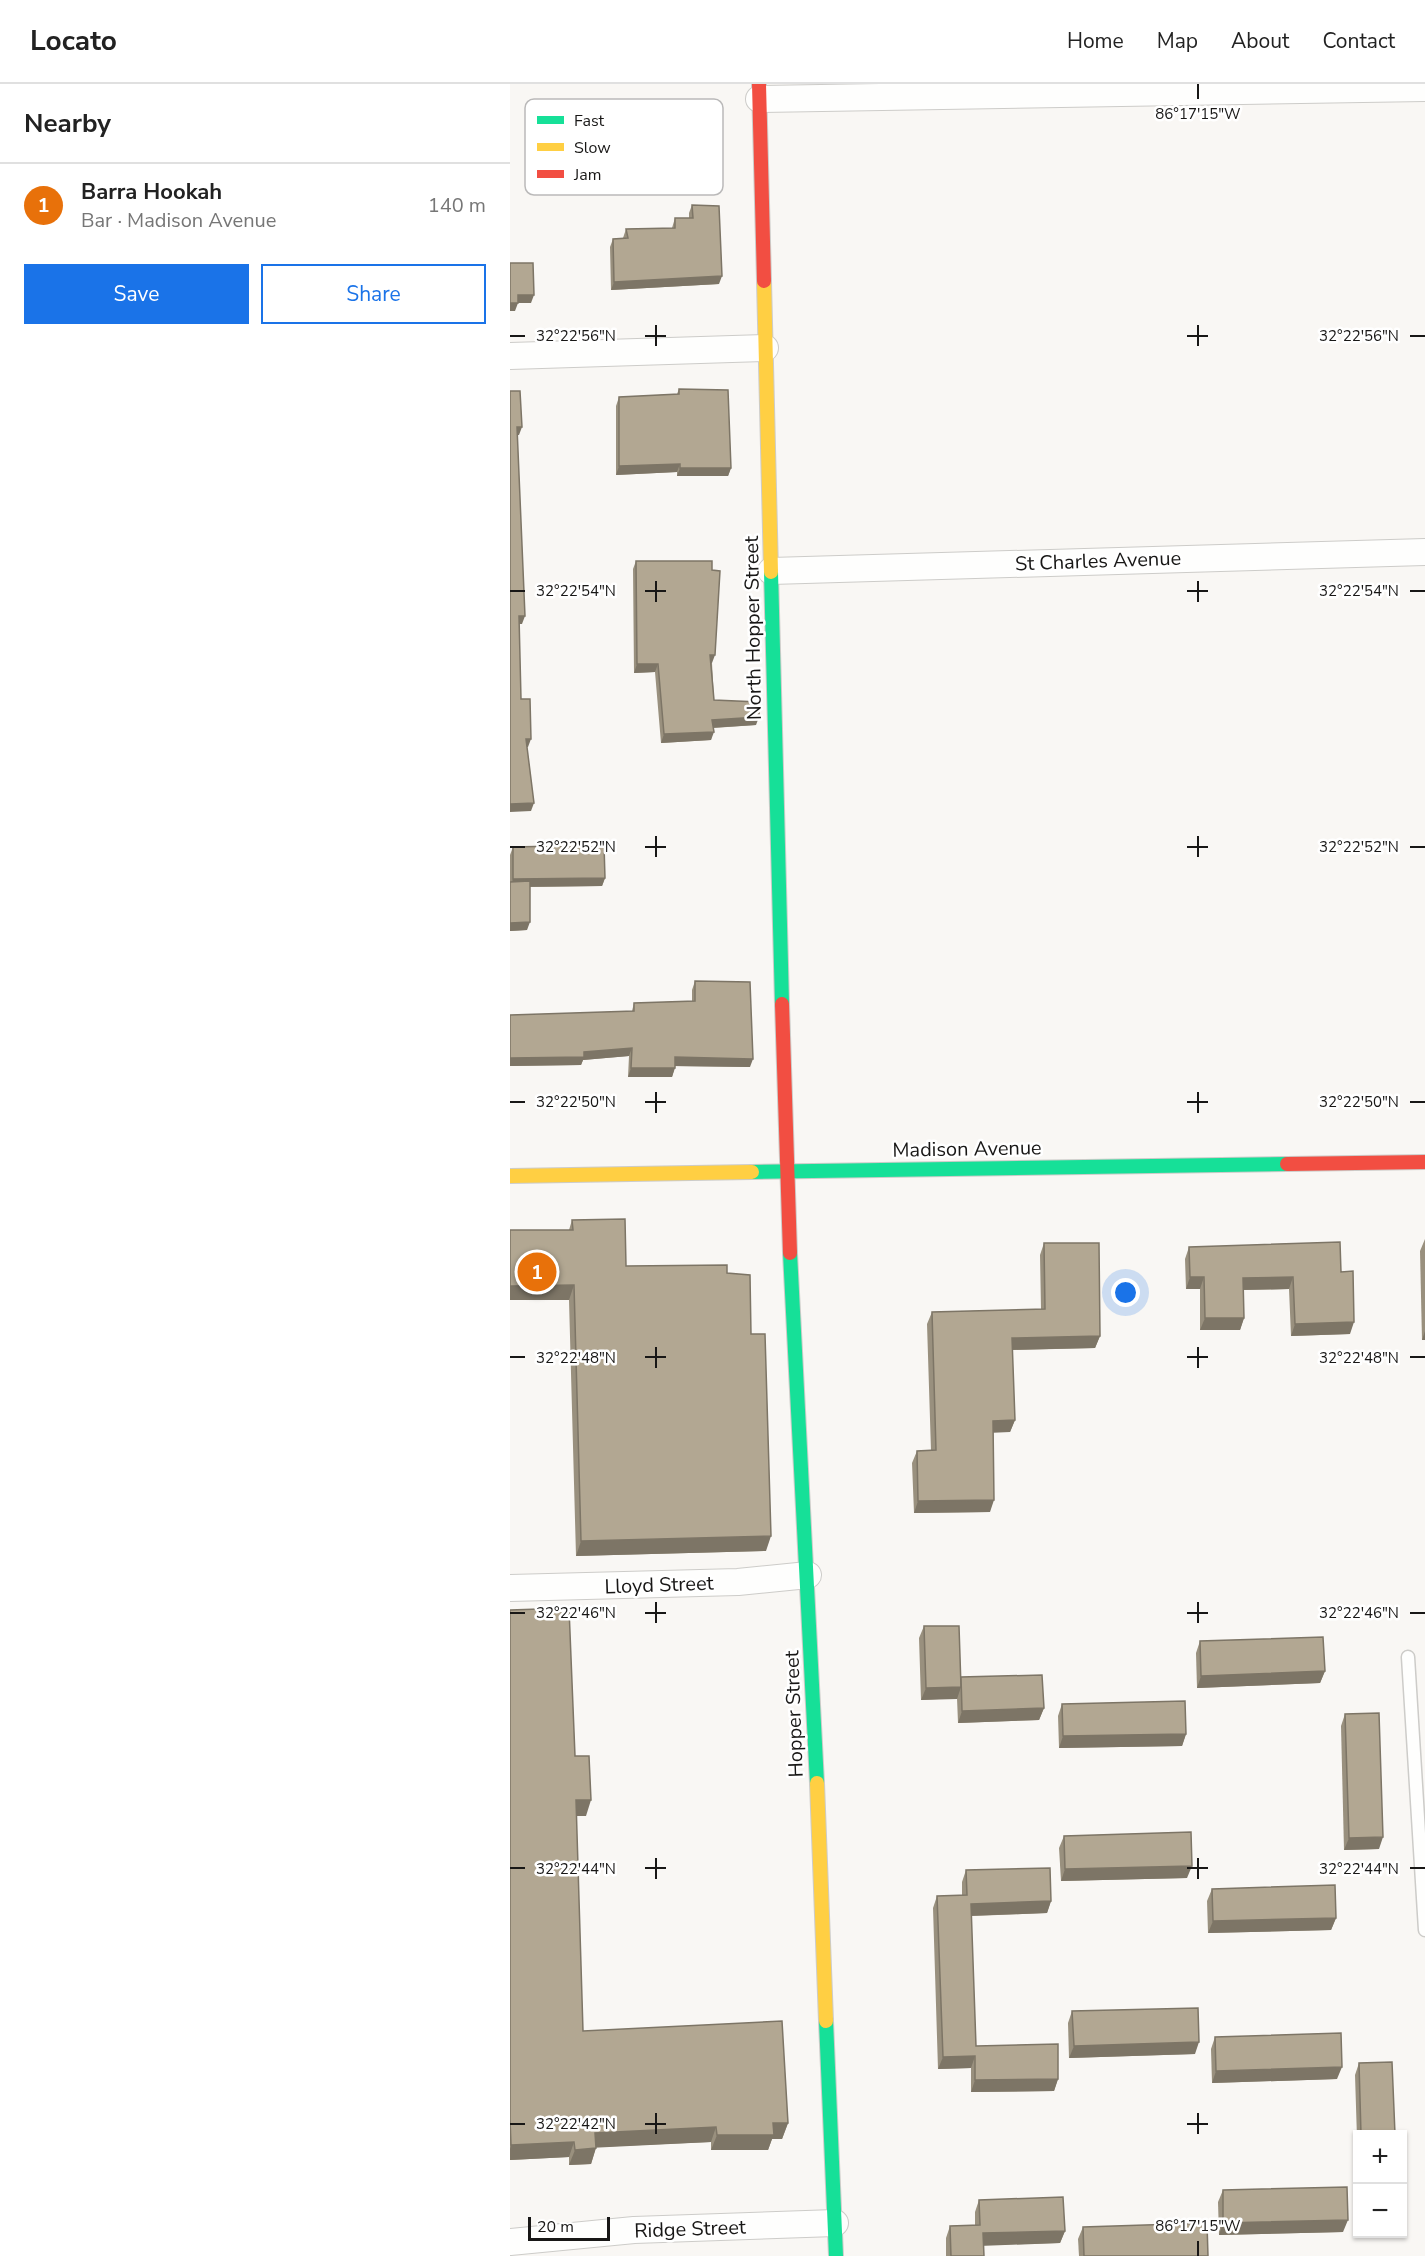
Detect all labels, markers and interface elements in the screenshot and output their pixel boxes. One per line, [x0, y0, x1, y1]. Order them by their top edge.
text: Locato [30, 22, 117, 60]
text: Home [1067, 27, 1124, 55]
text: Map [1157, 27, 1198, 55]
text: About [1231, 27, 1289, 55]
text: Contact [1322, 27, 1395, 55]
legend [525, 99, 723, 195]
text: 86°17'15"W [1155, 104, 1241, 124]
text: Nearby [24, 106, 111, 141]
text: Fast [574, 110, 605, 132]
text: Slow [574, 137, 611, 159]
text: Jam [573, 164, 601, 186]
text: Barra Hookah [81, 177, 222, 207]
text: 1 [38, 192, 50, 219]
text: 140 m [428, 192, 486, 219]
text: Bar · Madison Avenue [81, 207, 276, 234]
button: Save [24, 264, 249, 324]
button: Share [261, 264, 486, 324]
text: 32°22'56"N [536, 326, 616, 346]
text: 32°22'56"N [1319, 326, 1399, 346]
street label: North Hopper Street [738, 535, 768, 720]
street label: St Charles Avenue [1014, 545, 1182, 577]
text: 32°22'54"N [536, 581, 616, 601]
text: 32°22'54"N [1319, 581, 1399, 601]
text: 32°22'52"N [536, 837, 616, 857]
text: 32°22'52"N [1319, 837, 1399, 857]
text: 32°22'50"N [536, 1092, 616, 1112]
text: 32°22'50"N [1319, 1092, 1399, 1112]
street label: Madison Avenue [892, 1134, 1042, 1164]
pin: 1 [518, 1250, 556, 1294]
your location [1111, 1278, 1140, 1307]
text: 32°22'48"N [536, 1348, 616, 1368]
text: 32°22'48"N [1319, 1348, 1399, 1368]
street label: Lloyd Street [604, 1570, 715, 1600]
text: 32°22'46"N [536, 1603, 616, 1623]
text: 32°22'46"N [1319, 1603, 1399, 1623]
street label: Hopper Street [778, 1649, 810, 1778]
text: 32°22'44"N [536, 1859, 616, 1879]
text: 32°22'44"N [1319, 1859, 1399, 1879]
text: 32°22'42"N [536, 2114, 616, 2134]
map controls [1353, 2130, 1407, 2238]
button: + [1353, 2130, 1407, 2184]
button: − [1353, 2184, 1407, 2238]
scale bar [528, 2214, 610, 2242]
street label: Ridge Street [634, 2214, 747, 2244]
text: 20 m [537, 2216, 574, 2238]
text: 86°17'15"W [1155, 2216, 1241, 2236]

